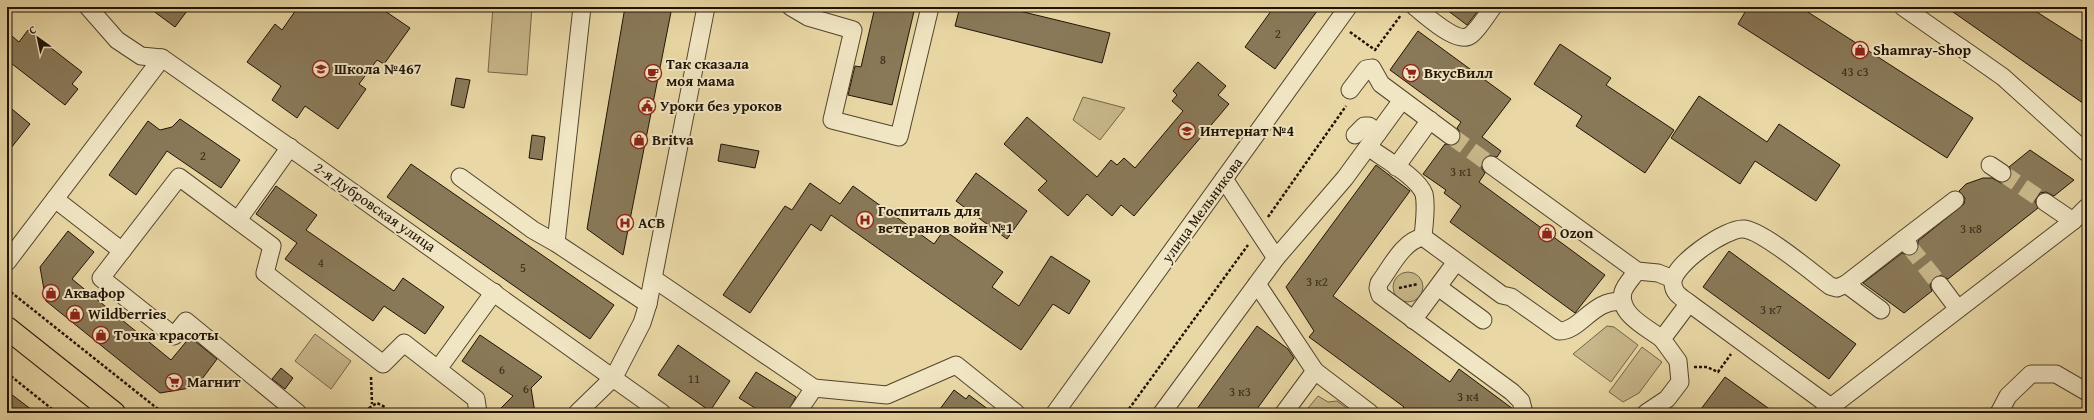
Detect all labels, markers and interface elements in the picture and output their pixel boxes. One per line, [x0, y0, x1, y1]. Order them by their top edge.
north arrow [18, 18, 58, 58]
text: С [26, 21, 40, 38]
house number: 2 [1275, 24, 1281, 43]
place label: Shamray-Shop [1873, 39, 1972, 60]
shop icon: Shamray-Shop [1850, 40, 1870, 60]
house number: 8 [880, 50, 886, 69]
place label: Так сказала моя мама [666, 53, 749, 91]
place label: Школа №467 [334, 58, 422, 79]
school or university icon: Школа №467 [311, 59, 331, 79]
place label: ВкусВилл [1424, 62, 1493, 83]
house number: 43 с3 [1841, 62, 1869, 81]
cafe icon: Так сказала моя мама [643, 63, 663, 83]
supermarket icon: ВкусВилл [1401, 63, 1421, 83]
place label: Уроки без уроков [660, 95, 782, 116]
public building icon: Уроки без уроков [637, 96, 657, 116]
place label: Интернат №4 [1200, 120, 1295, 141]
school or university icon: Интернат №4 [1177, 121, 1197, 141]
place label: Britva [652, 129, 694, 150]
shop icon: Britva [629, 130, 649, 150]
house number: 2 [200, 146, 206, 165]
street label: улица Мельникова [1156, 152, 1247, 267]
street label: 2-я Дубровская улица [310, 157, 441, 257]
house number: 3 к1 [1450, 162, 1472, 181]
place label: Госпиталь для ветеранов войн №1 [878, 200, 1013, 238]
hospital icon: Госпиталь для ветеранов войн №1 [855, 210, 875, 230]
place label: АСВ [638, 212, 665, 233]
hospital icon: АСВ [615, 213, 635, 233]
house number: 3 к8 [1960, 219, 1982, 238]
place label: Ozon [1560, 222, 1594, 243]
shop icon: Ozon [1537, 223, 1557, 243]
house number: 4 [318, 253, 324, 272]
house number: 5 [520, 258, 526, 277]
house number: 3 к2 [1306, 272, 1328, 291]
place label: Аквафор [64, 282, 125, 303]
shop icon: Аквафор [41, 283, 61, 303]
house number: 3 к7 [1760, 300, 1782, 319]
place label: Wildberries [88, 303, 166, 324]
shop icon: Wildberries [65, 304, 85, 324]
place label: Точка красоты [114, 324, 219, 345]
shop icon: Точка красоты [91, 325, 111, 345]
house number: 6 [499, 360, 505, 379]
house number: 11 [688, 369, 700, 388]
place label: Магнит [187, 371, 242, 392]
supermarket icon: Магнит [164, 372, 184, 392]
house number: 6 [523, 379, 529, 398]
house number: 3 к3 [1229, 382, 1251, 401]
house number: 3 к4 [1457, 387, 1479, 406]

